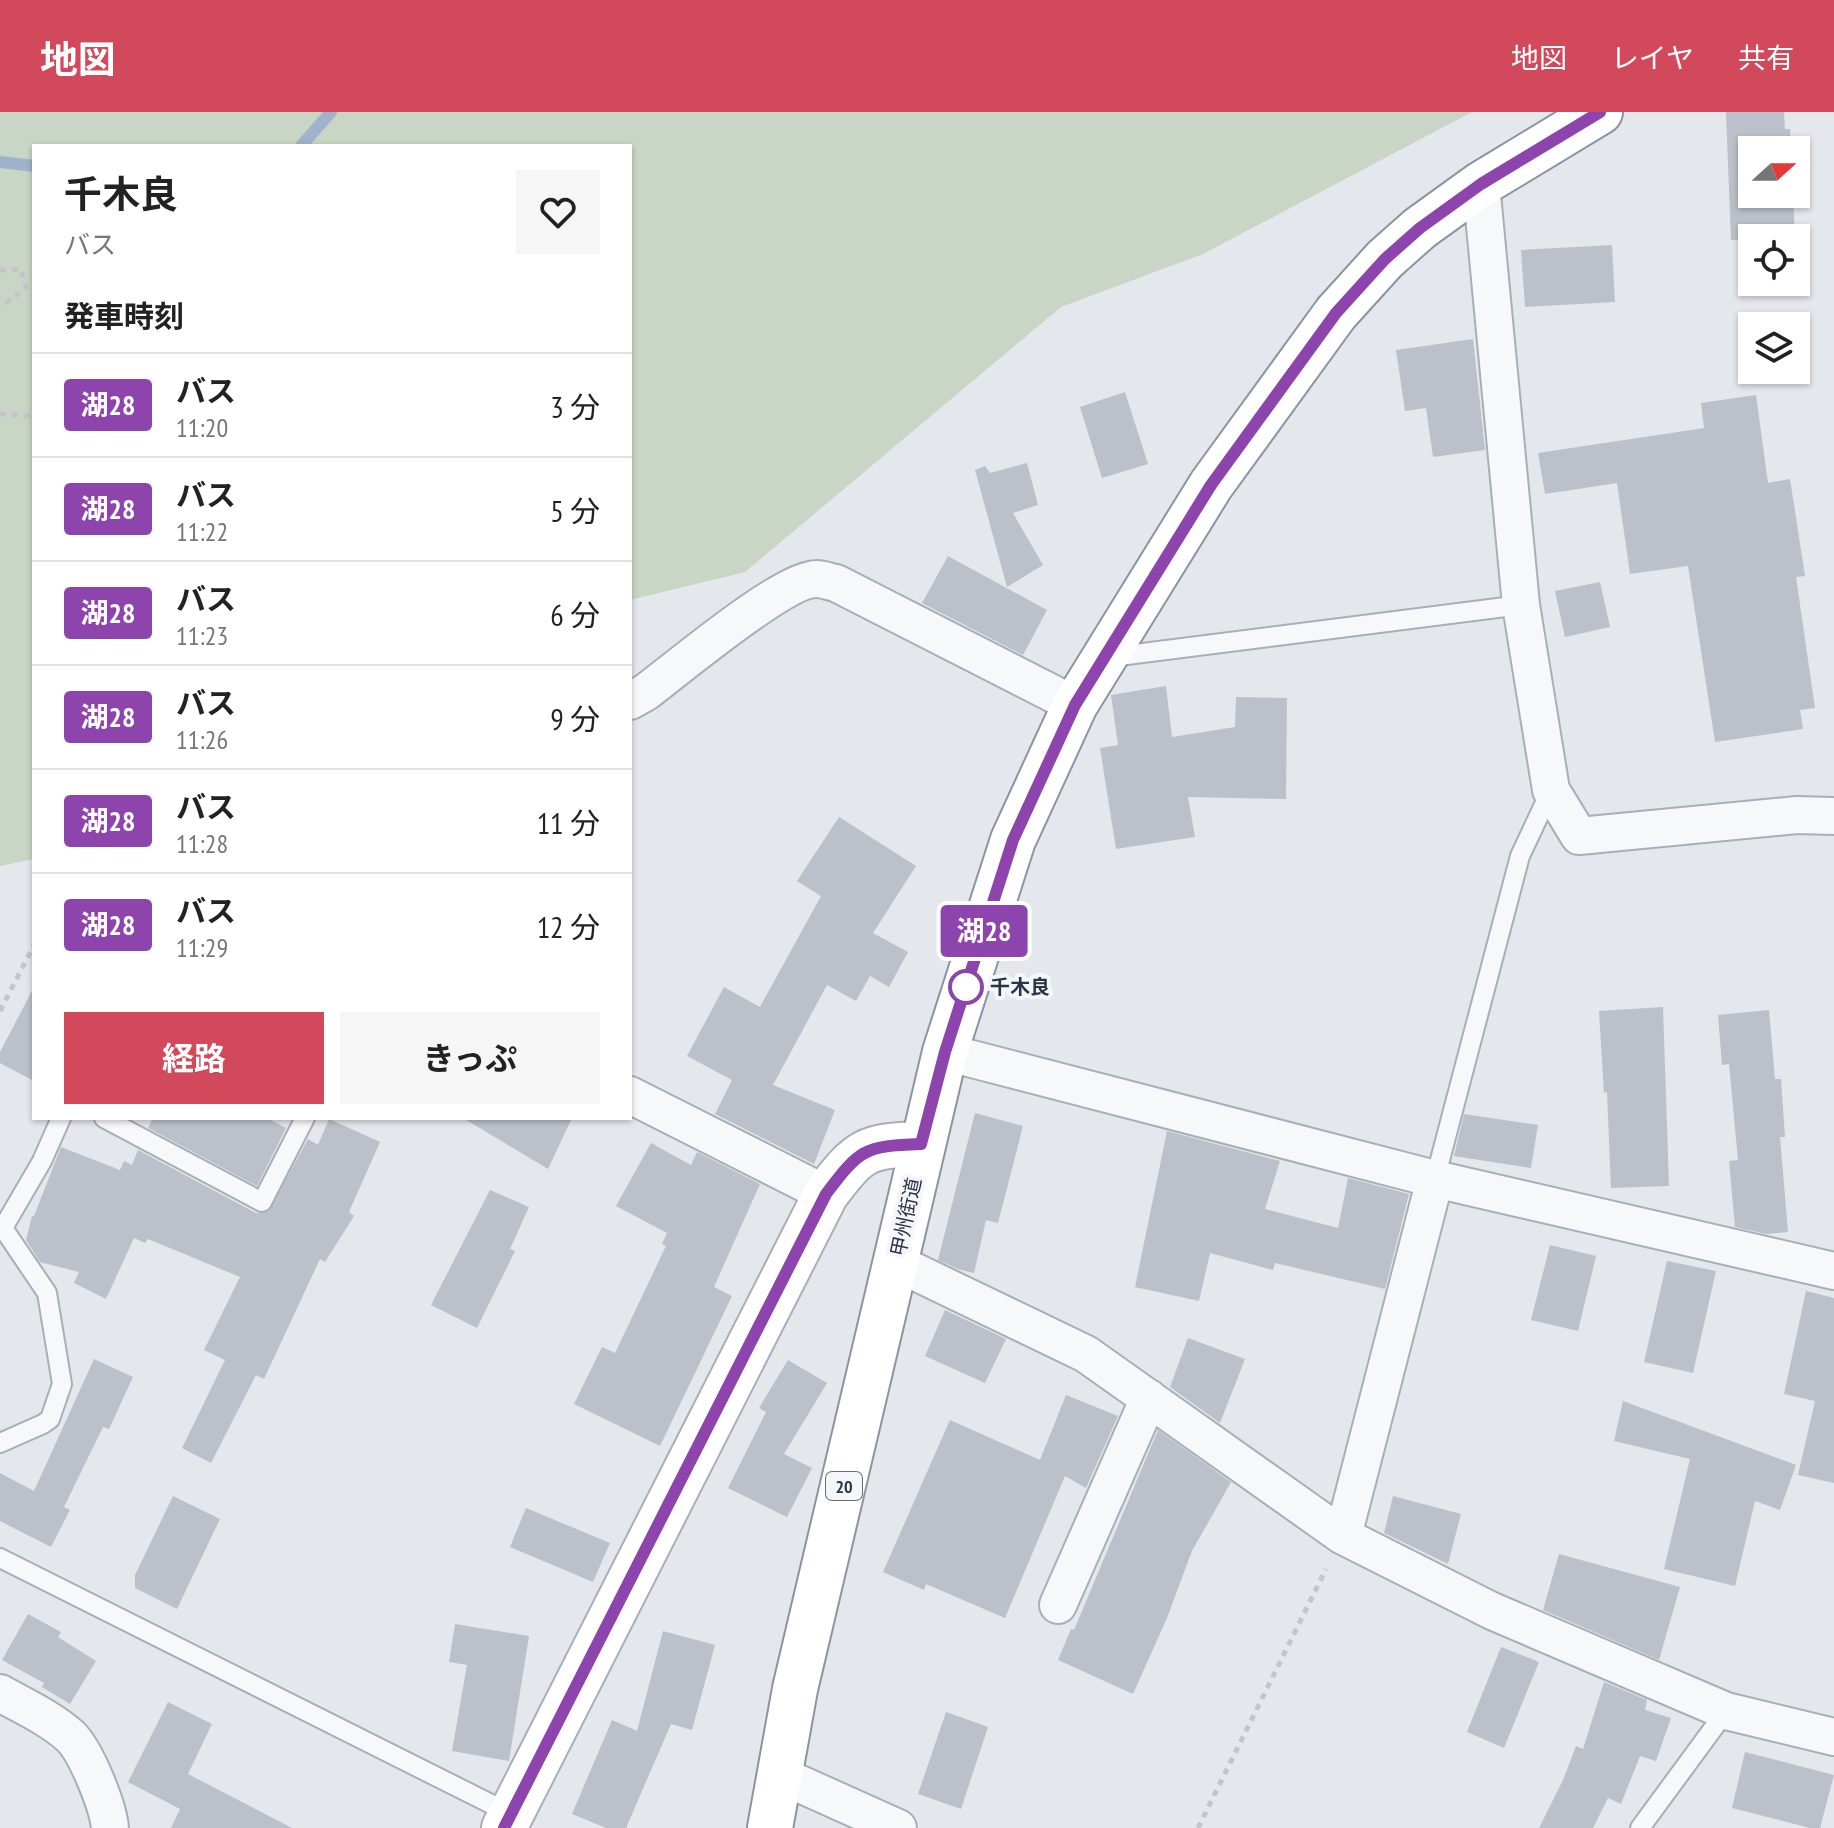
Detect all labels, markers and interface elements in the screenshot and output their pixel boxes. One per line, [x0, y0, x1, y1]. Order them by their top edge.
text: 地図 [40, 34, 116, 83]
text: 地図 [1511, 39, 1567, 76]
text: レイヤ [1611, 39, 1694, 76]
text: 共有 [1738, 39, 1794, 76]
north arrow [1738, 136, 1810, 208]
map controls [1738, 136, 1810, 384]
text: 千木良 [64, 169, 178, 218]
button: heart [516, 170, 600, 254]
button: locate [1738, 224, 1810, 296]
text: バス [64, 228, 116, 261]
text: 発車時刻 [64, 296, 184, 335]
button: layers [1738, 312, 1810, 384]
text: バス [176, 371, 236, 410]
text: 湖28 [81, 386, 135, 423]
text: 3 分 [550, 387, 600, 426]
text: 11:20 [176, 411, 228, 444]
text: バス [176, 475, 236, 514]
text: 湖28 [81, 490, 135, 527]
text: 5 分 [550, 491, 600, 530]
text: 11:22 [176, 515, 228, 548]
text: バス [176, 579, 236, 618]
text: 湖28 [81, 594, 135, 631]
text: 6 分 [550, 595, 600, 634]
text: 11:23 [176, 619, 228, 652]
text: バス [176, 683, 236, 722]
text: 湖28 [81, 698, 135, 735]
text: 9 分 [550, 699, 600, 738]
text: 11:26 [176, 723, 228, 756]
text: バス [176, 787, 236, 826]
text: 湖28 [81, 802, 135, 839]
text: 11 分 [537, 803, 600, 842]
text: 11:28 [176, 827, 228, 860]
text: バス [176, 891, 236, 930]
line badge: 湖28 [938, 905, 1030, 957]
text: 湖28 [81, 906, 135, 943]
text: 12 分 [537, 907, 600, 946]
text: 湖28 [957, 912, 1011, 949]
text: 11:29 [176, 931, 228, 964]
marker: 千木良 [949, 970, 983, 1004]
place label: 千木良 [990, 974, 1050, 1000]
button: 経路 [64, 1012, 324, 1104]
button: きっぷ [340, 1012, 600, 1104]
street label: 甲州街道 [885, 1175, 927, 1259]
road number: 20 [826, 1472, 862, 1500]

